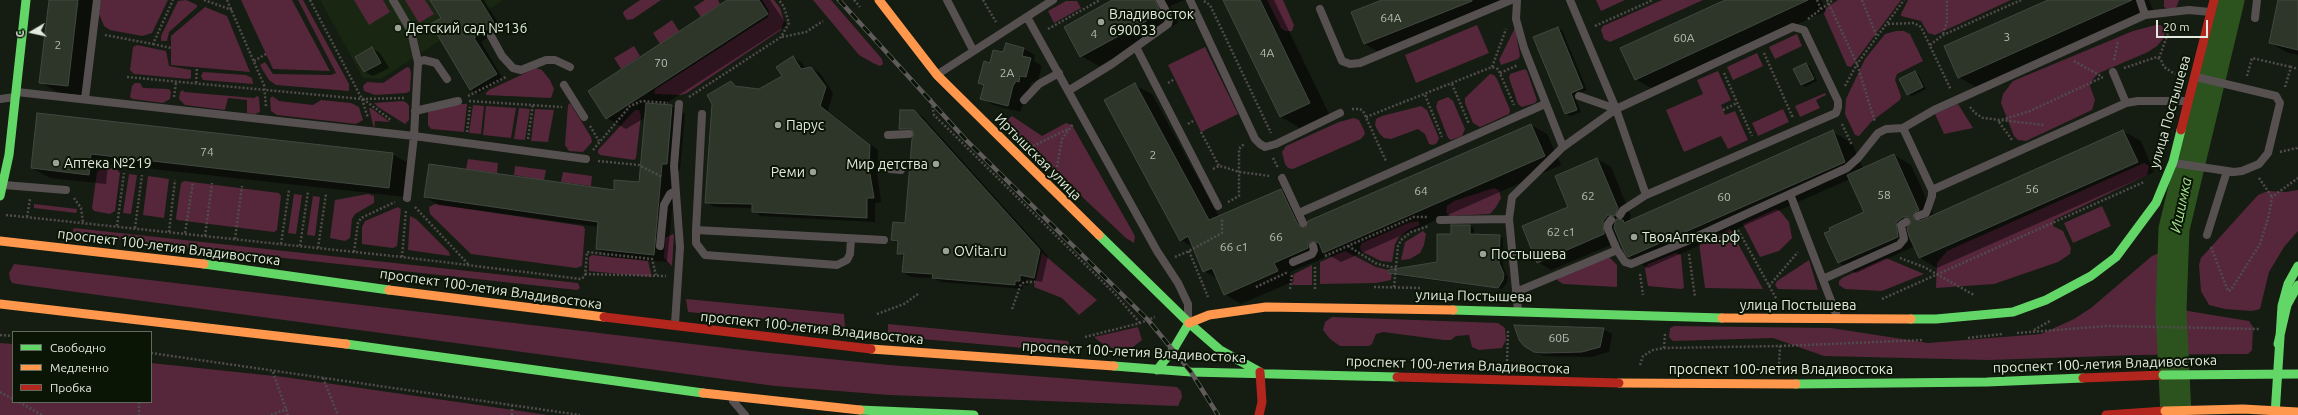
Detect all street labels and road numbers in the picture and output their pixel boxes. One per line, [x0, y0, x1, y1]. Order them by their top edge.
street label: улица Постышева [2146, 54, 2194, 170]
street label: Иртышская улица [991, 110, 1085, 204]
street label: проспект 100-летия Владивостока [57, 225, 281, 269]
street label: проспект 100-летия Владивостока [379, 265, 603, 313]
street label: улица Постышева [1416, 287, 1532, 305]
street label: улица Постышева [1740, 297, 1856, 313]
street label: проспект 100-летия Владивостока [700, 308, 924, 348]
street label: проспект 100-летия Владивостока [1022, 338, 1246, 366]
street label: проспект 100-летия Владивостока [1993, 352, 2217, 376]
street label: проспект 100-летия Владивостока [1346, 353, 1570, 377]
street label: проспект 100-летия Владивостока [1669, 361, 1893, 377]

